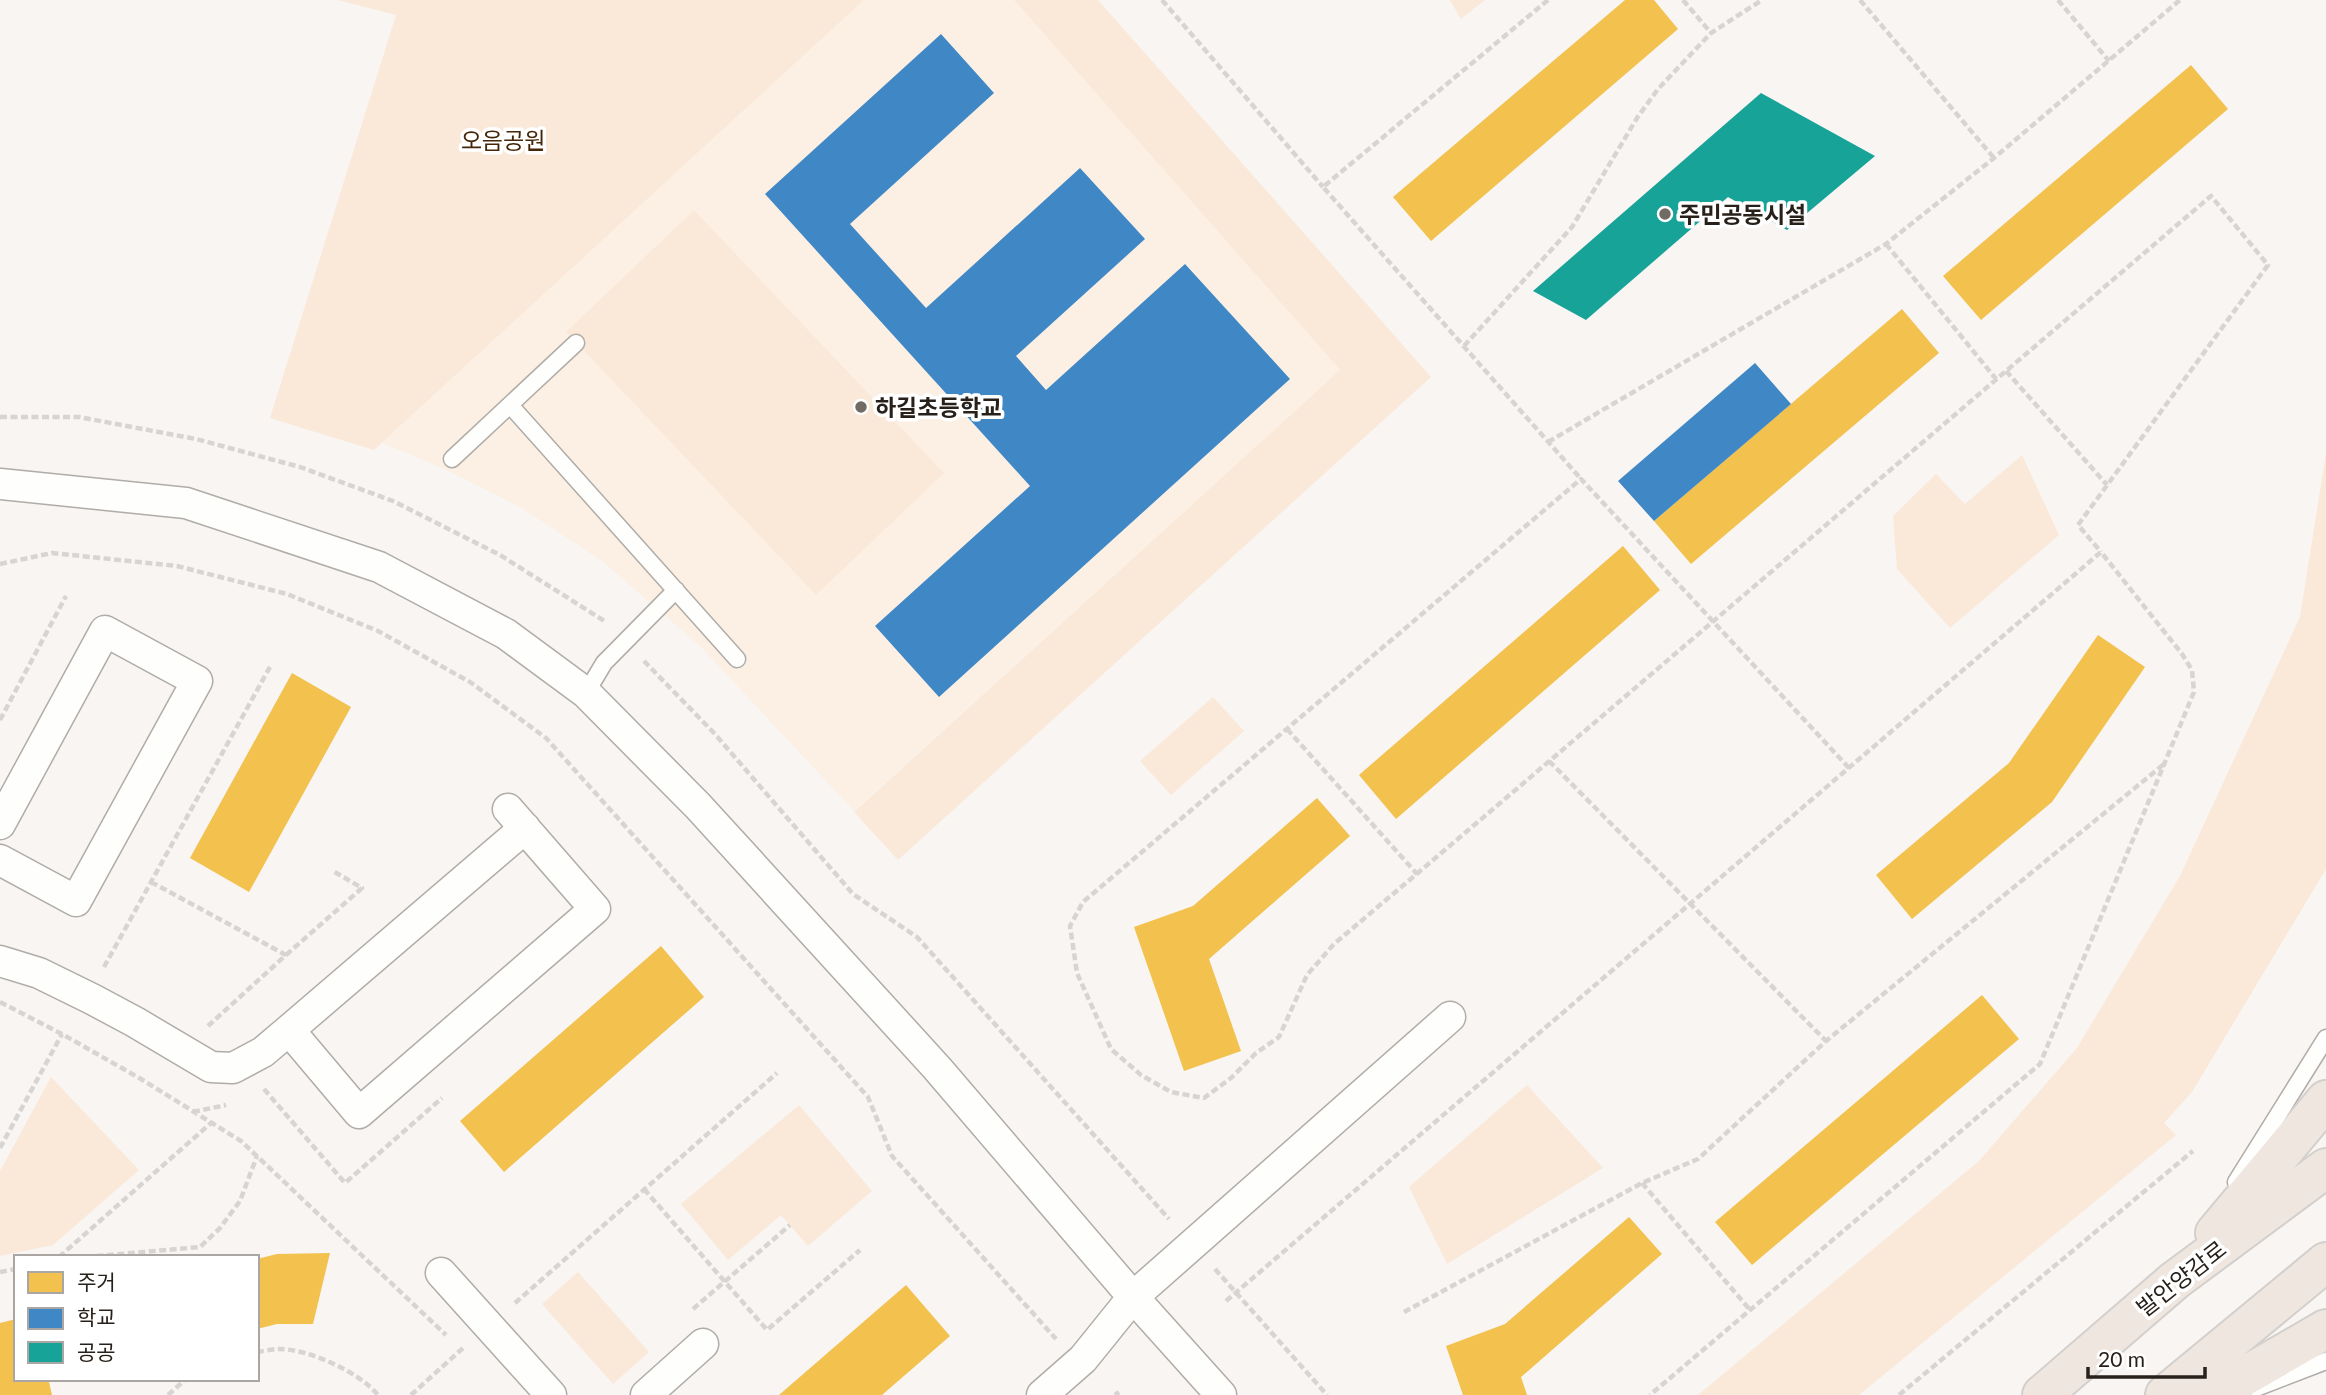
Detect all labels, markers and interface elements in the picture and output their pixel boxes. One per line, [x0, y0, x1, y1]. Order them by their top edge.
park label: 오음공원 [461, 126, 545, 154]
place label: 주민공동시설 [1679, 200, 1806, 228]
marker: 주민공동시설 [1657, 206, 1673, 222]
place label: 하길초등학교 [875, 393, 1002, 421]
marker: 하길초등학교 [853, 399, 869, 415]
street label: 발안양감로 [2131, 1234, 2231, 1322]
legend [14, 1255, 259, 1381]
text: 주거 [77, 1269, 116, 1294]
text: 학교 [77, 1304, 116, 1329]
scale bar [2088, 1336, 2205, 1380]
text: 공공 [77, 1339, 116, 1364]
text: 20 m [2098, 1346, 2145, 1371]

